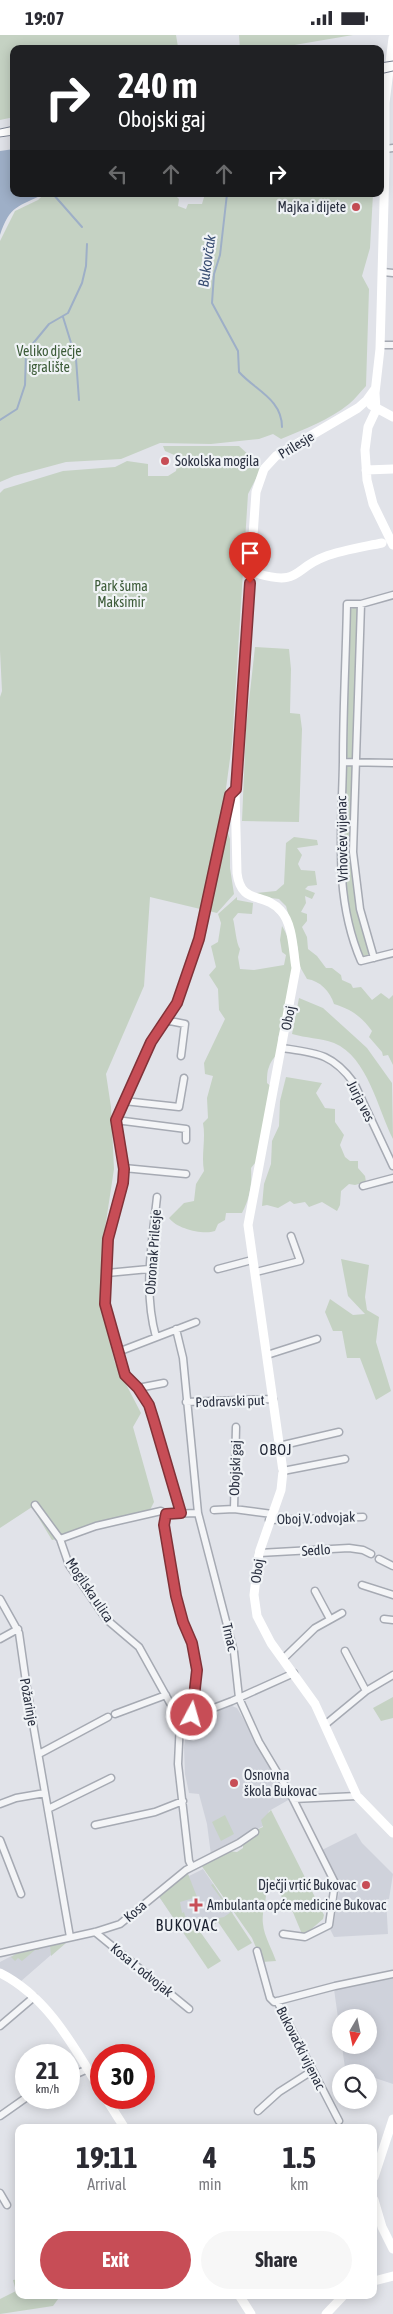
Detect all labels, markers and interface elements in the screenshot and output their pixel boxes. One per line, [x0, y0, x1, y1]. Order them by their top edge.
text: 19:07 [25, 7, 64, 29]
icon: right [35, 65, 100, 130]
text: 240 m [118, 65, 197, 105]
text: Obojski gaj [118, 106, 206, 132]
icon: left [104, 160, 132, 188]
icon: ahead [157, 160, 185, 188]
icon: ahead [210, 160, 238, 188]
icon: right [263, 160, 291, 188]
place label: Majka i dijete [277, 199, 346, 215]
marker: Majka i dijete [350, 201, 362, 213]
water label: Bukovčak [194, 233, 219, 288]
park label: Veliko dječje igralište [16, 343, 82, 375]
street label: Prilesje [275, 428, 317, 462]
place label: Sokolska mogila [175, 453, 259, 469]
marker: Sokolska mogila [159, 455, 171, 467]
pin [229, 532, 271, 583]
icon: arrive [236, 539, 264, 567]
park label: Park šuma Maksimir [94, 578, 148, 610]
street label: Vrhovčev vijenac [333, 795, 351, 882]
street label: Oboj [278, 1004, 298, 1032]
street label: Jurja ves [344, 1078, 378, 1124]
street label: Obronak Prilesje [142, 1209, 164, 1295]
street label: Podravski put [195, 1392, 265, 1410]
street label: Obojski gaj [226, 1440, 244, 1496]
district label: OBOJ [260, 1441, 292, 1458]
street label: Oboj V. odvojak [276, 1509, 356, 1527]
street label: Sedlo [301, 1541, 331, 1559]
street label: Mogilska ulica [63, 1555, 117, 1625]
street label: Oboj [247, 1558, 267, 1584]
street label: Trnac [219, 1622, 241, 1653]
street label: Požarinje [17, 1677, 41, 1727]
position arrow [165, 1688, 217, 1740]
place label: Osnovna škola Bukovac [244, 1767, 317, 1799]
marker: Osnovna škola Bukovac [228, 1777, 240, 1789]
place label: Dječji vrtić Bukovac [258, 1877, 357, 1893]
marker: Dječji vrtić Bukovac [360, 1879, 372, 1891]
street label: Kosa [120, 1897, 150, 1925]
place label: Ambulanta opće medicine Bukovac [207, 1897, 387, 1913]
marker: Ambulanta opće medicine Bukovac [189, 1898, 203, 1912]
district label: BUKOVAC [155, 1916, 219, 1934]
street label: Kosa I. odvojak [108, 1940, 176, 2000]
street label: Bukovački vijenac [273, 2004, 329, 2093]
north arrow [332, 2009, 378, 2054]
map controls [332, 2009, 377, 2109]
speed limit sign: 30 [90, 2044, 155, 2109]
text: 21 [36, 2056, 59, 2084]
button: search [332, 2064, 377, 2109]
text: km/h [36, 2082, 59, 2096]
text: 19:11 [76, 2140, 138, 2174]
text: 4 [203, 2140, 217, 2174]
text: 1.5 [282, 2140, 316, 2174]
text: Arrival [87, 2175, 126, 2193]
text: min [199, 2175, 222, 2193]
text: km [290, 2175, 309, 2193]
button: Exit [40, 2231, 191, 2289]
button: Share [201, 2231, 352, 2289]

